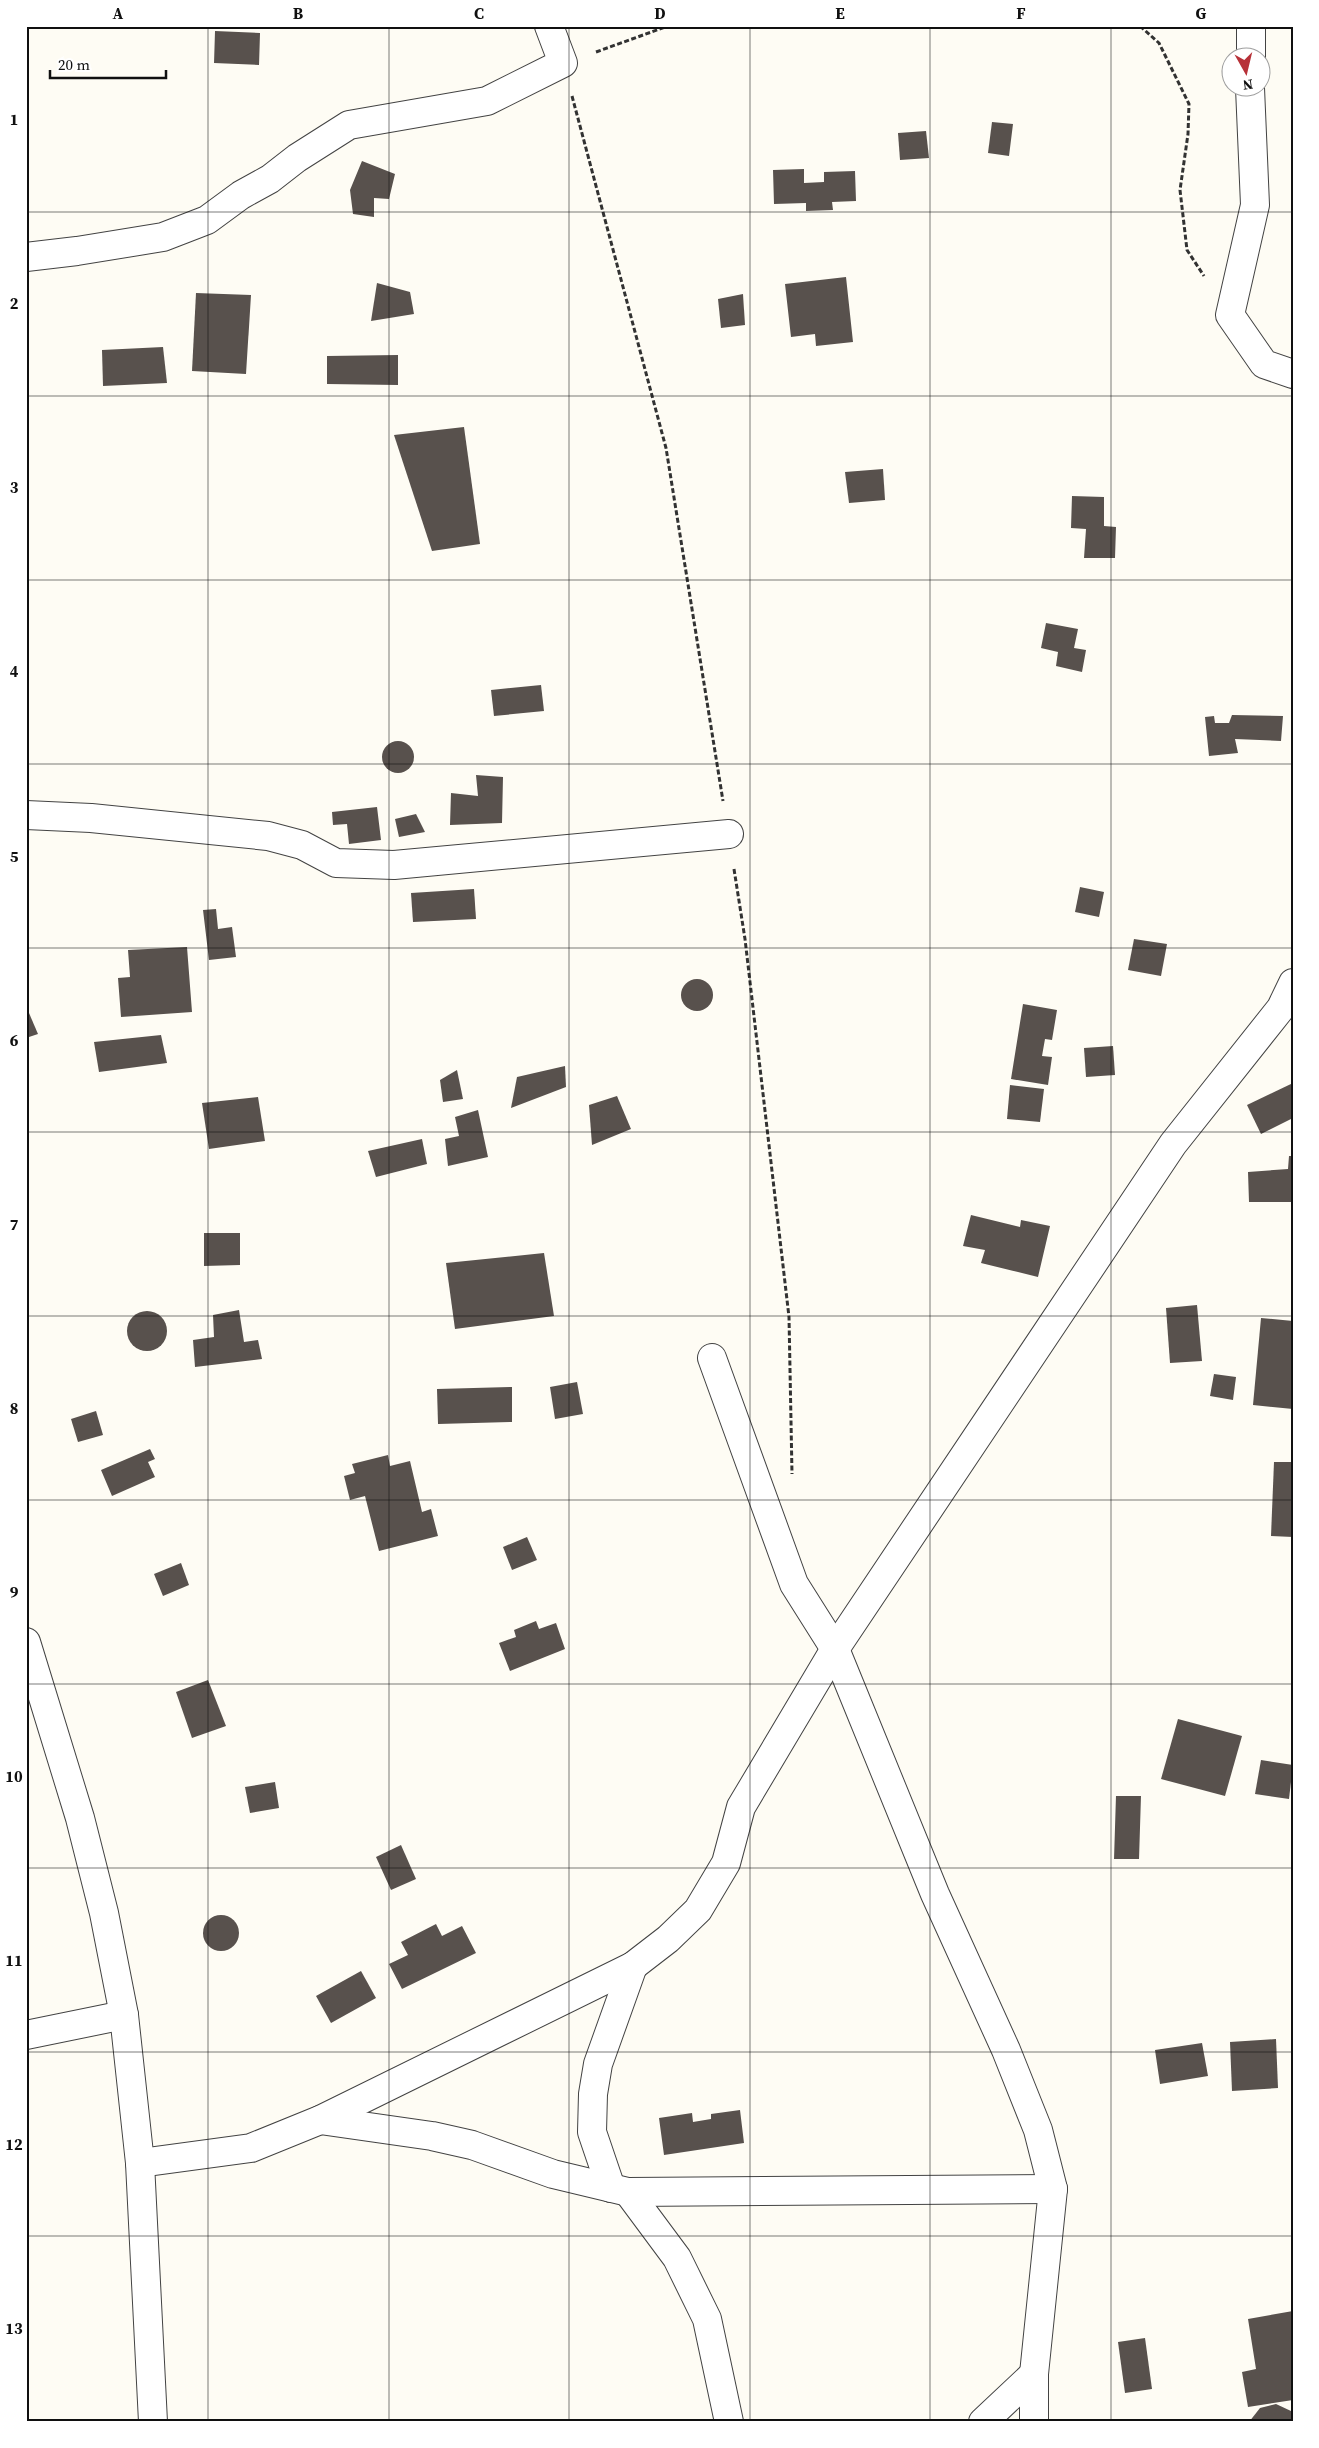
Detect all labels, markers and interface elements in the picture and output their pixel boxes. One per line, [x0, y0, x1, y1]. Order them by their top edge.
text: A [113, 2, 124, 24]
text: B [293, 2, 304, 24]
text: C [474, 2, 484, 24]
text: D [654, 2, 666, 24]
text: E [835, 2, 845, 24]
text: F [1016, 2, 1026, 24]
text: G [1196, 2, 1207, 24]
scale bar [50, 48, 166, 80]
north arrow [1222, 48, 1272, 98]
text: 20 m [58, 54, 90, 75]
text: N [1241, 74, 1254, 95]
text: 1 [10, 108, 18, 130]
text: 2 [10, 292, 19, 314]
text: 3 [10, 476, 19, 498]
text: 4 [10, 660, 19, 682]
text: 5 [10, 845, 19, 867]
text: 6 [10, 1029, 19, 1051]
text: 7 [10, 1213, 19, 1235]
text: 8 [10, 1397, 18, 1419]
text: 9 [10, 1581, 19, 1603]
text: 10 [5, 1765, 23, 1787]
text: 11 [5, 1949, 23, 1971]
text: 12 [5, 2133, 23, 2155]
text: 13 [5, 2317, 23, 2339]

